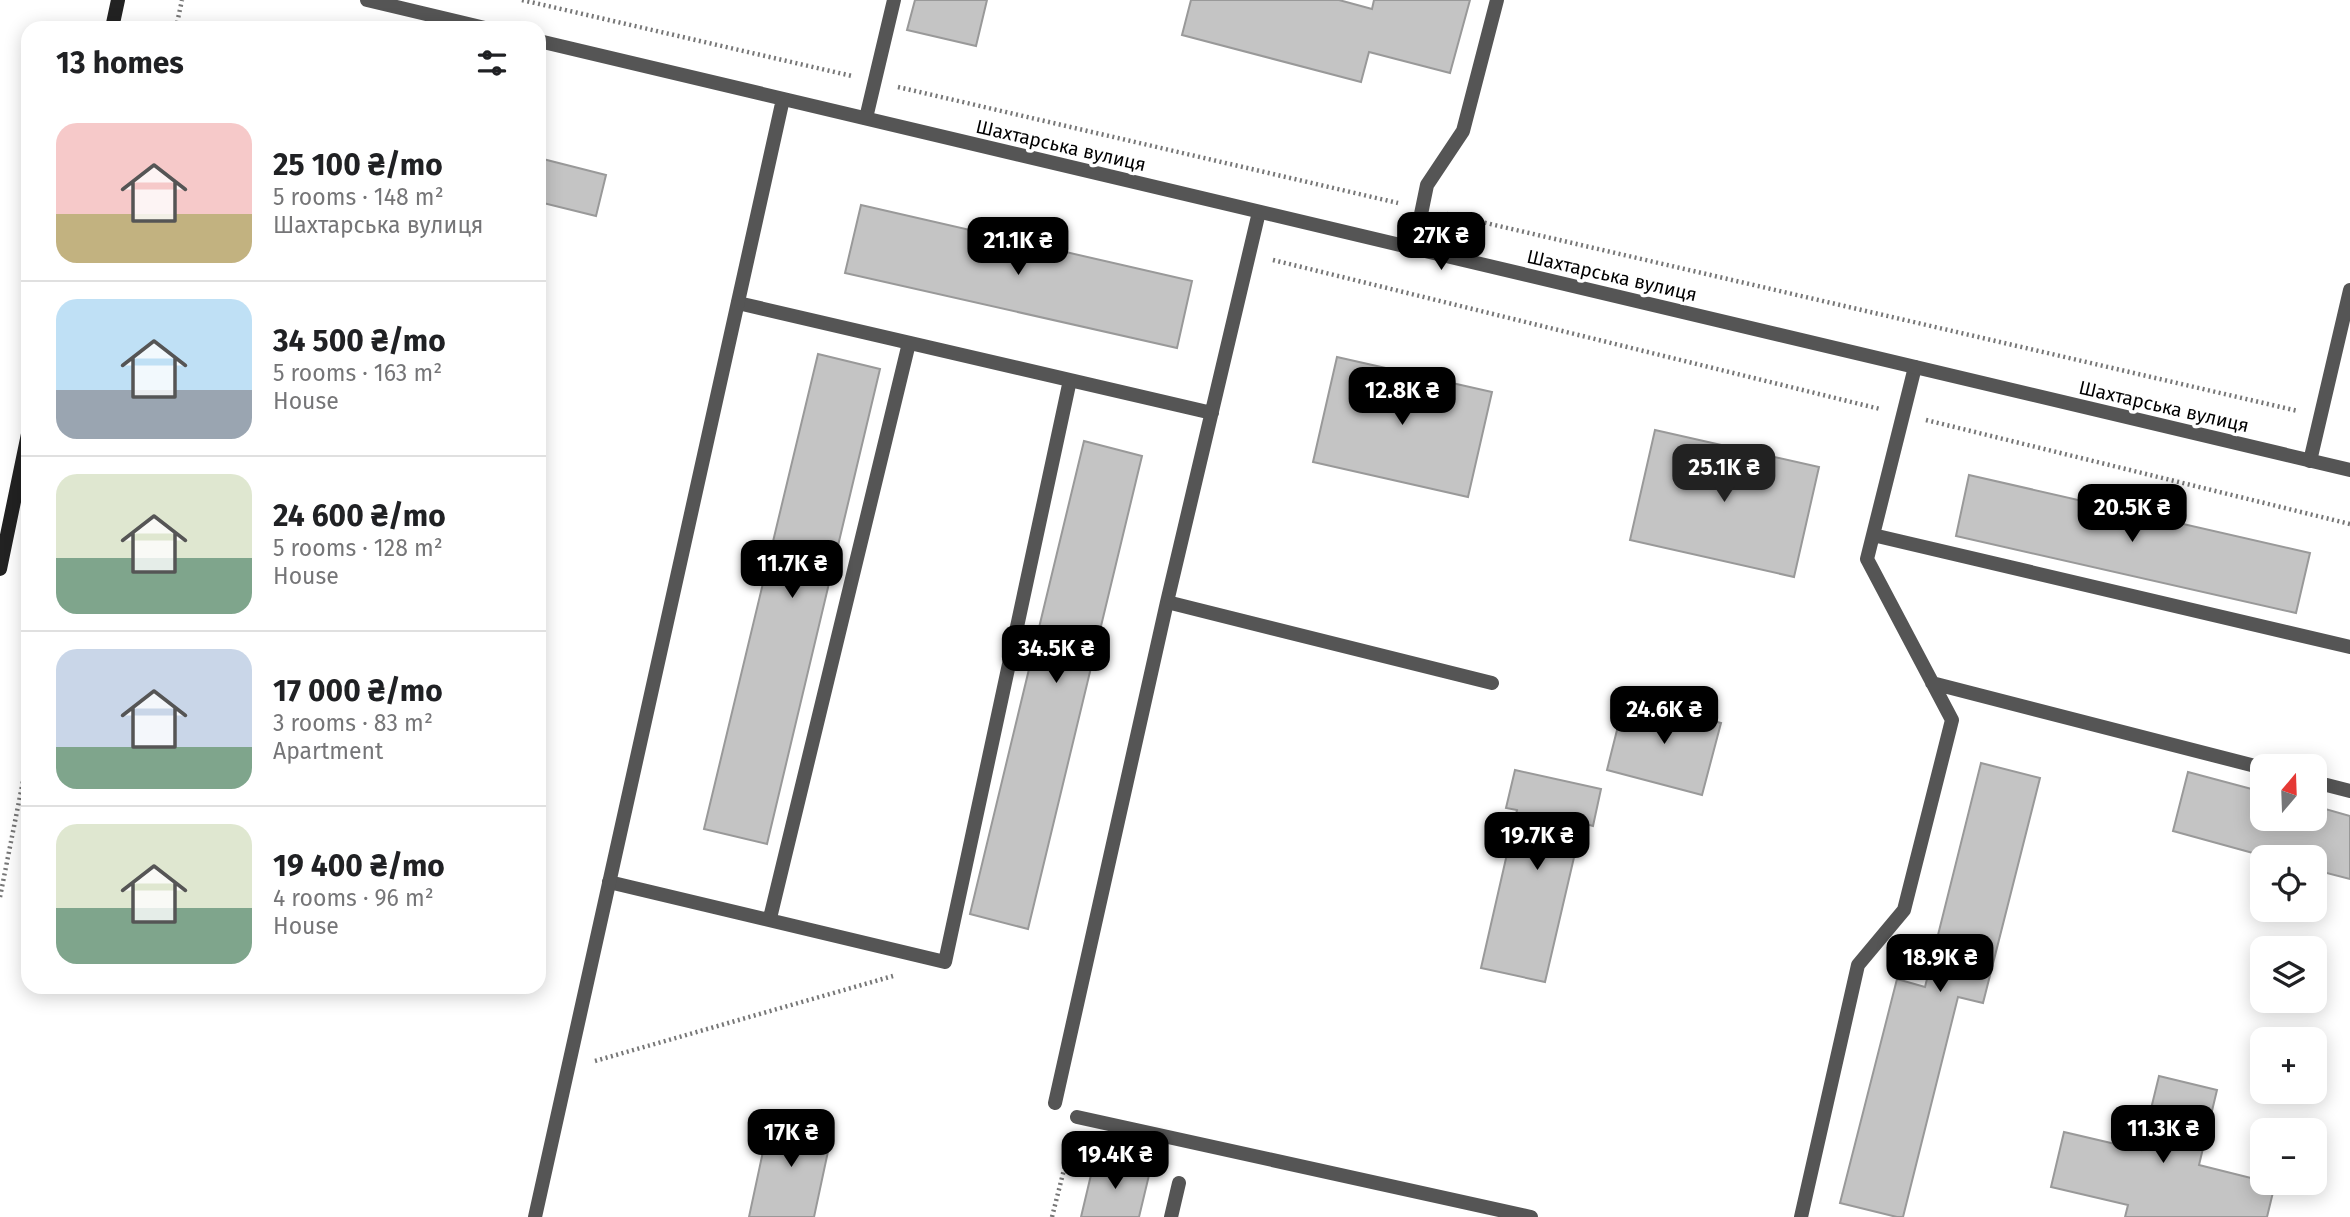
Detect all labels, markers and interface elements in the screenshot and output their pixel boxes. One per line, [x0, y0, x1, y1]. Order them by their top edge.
icon: filters [473, 44, 511, 82]
text: 13 homes [56, 45, 184, 81]
street label: Шахтарська вулиця [974, 115, 1148, 176]
text: 25 100 ₴/mo [273, 147, 443, 183]
icon: home [112, 151, 196, 235]
text: 5 rooms · 148 m² [273, 183, 444, 211]
text: Шахтарська вулиця [273, 211, 484, 239]
pin: 27K ₴ [1392, 212, 1490, 272]
pin: 21.1K ₴ [953, 218, 1083, 277]
text: 27K ₴ [1413, 221, 1469, 249]
text: 21.1K ₴ [983, 226, 1053, 254]
street label: Шахтарська вулиця [1525, 245, 1699, 306]
text: 34 500 ₴/mo [273, 323, 446, 359]
icon: home [112, 327, 196, 411]
text: 5 rooms · 163 m² [273, 359, 442, 387]
pin: 12.8K ₴ [1337, 368, 1467, 427]
text: 12.8K ₴ [1365, 376, 1439, 404]
street label: Шахтарська вулиця [2077, 376, 2251, 437]
text: House [273, 387, 339, 415]
pin: 25.1K ₴ [1659, 444, 1789, 504]
text: 25.1K ₴ [1688, 453, 1760, 481]
pin: 20.5K ₴ [2067, 484, 2197, 544]
text: 20.5K ₴ [2094, 493, 2170, 521]
text: 24 600 ₴/mo [273, 498, 446, 534]
icon: home [112, 502, 196, 586]
text: 5 rooms · 128 m² [273, 534, 443, 562]
pin: 11.7K ₴ [727, 540, 857, 600]
text: 11.7K ₴ [757, 549, 827, 577]
text: House [273, 562, 339, 590]
pin: 34.5K ₴ [991, 626, 1121, 685]
text: 34.5K ₴ [1018, 634, 1094, 662]
text: 17 000 ₴/mo [273, 673, 443, 709]
icon: home [112, 677, 196, 761]
pin: 24.6K ₴ [1599, 686, 1729, 746]
text: 24.6K ₴ [1626, 695, 1702, 723]
text: 3 rooms · 83 m² [273, 709, 433, 737]
text: Apartment [273, 737, 383, 765]
north arrow [2250, 754, 2328, 831]
map controls [2250, 754, 2327, 1195]
pin: 19.7K ₴ [1472, 812, 1602, 872]
text: 19.7K ₴ [1500, 821, 1574, 849]
button: locate [2250, 845, 2327, 922]
text: 19 400 ₴/mo [273, 848, 445, 884]
icon: home [112, 852, 196, 936]
text: 4 rooms · 96 m² [273, 884, 434, 912]
text: House [273, 912, 339, 940]
pin: 18.9K ₴ [1875, 934, 2005, 994]
button: layers [2250, 936, 2327, 1013]
text: 18.9K ₴ [1902, 943, 1978, 971]
button: + [2250, 1027, 2327, 1104]
pin: 11.3K ₴ [2098, 1106, 2228, 1165]
pin: 17K ₴ [742, 1110, 840, 1169]
text: 11.3K ₴ [2127, 1114, 2199, 1142]
text: 17K ₴ [764, 1118, 818, 1146]
button: − [2250, 1118, 2327, 1195]
pin: 19.4K ₴ [1050, 1132, 1180, 1191]
text: 19.4K ₴ [1078, 1140, 1152, 1168]

